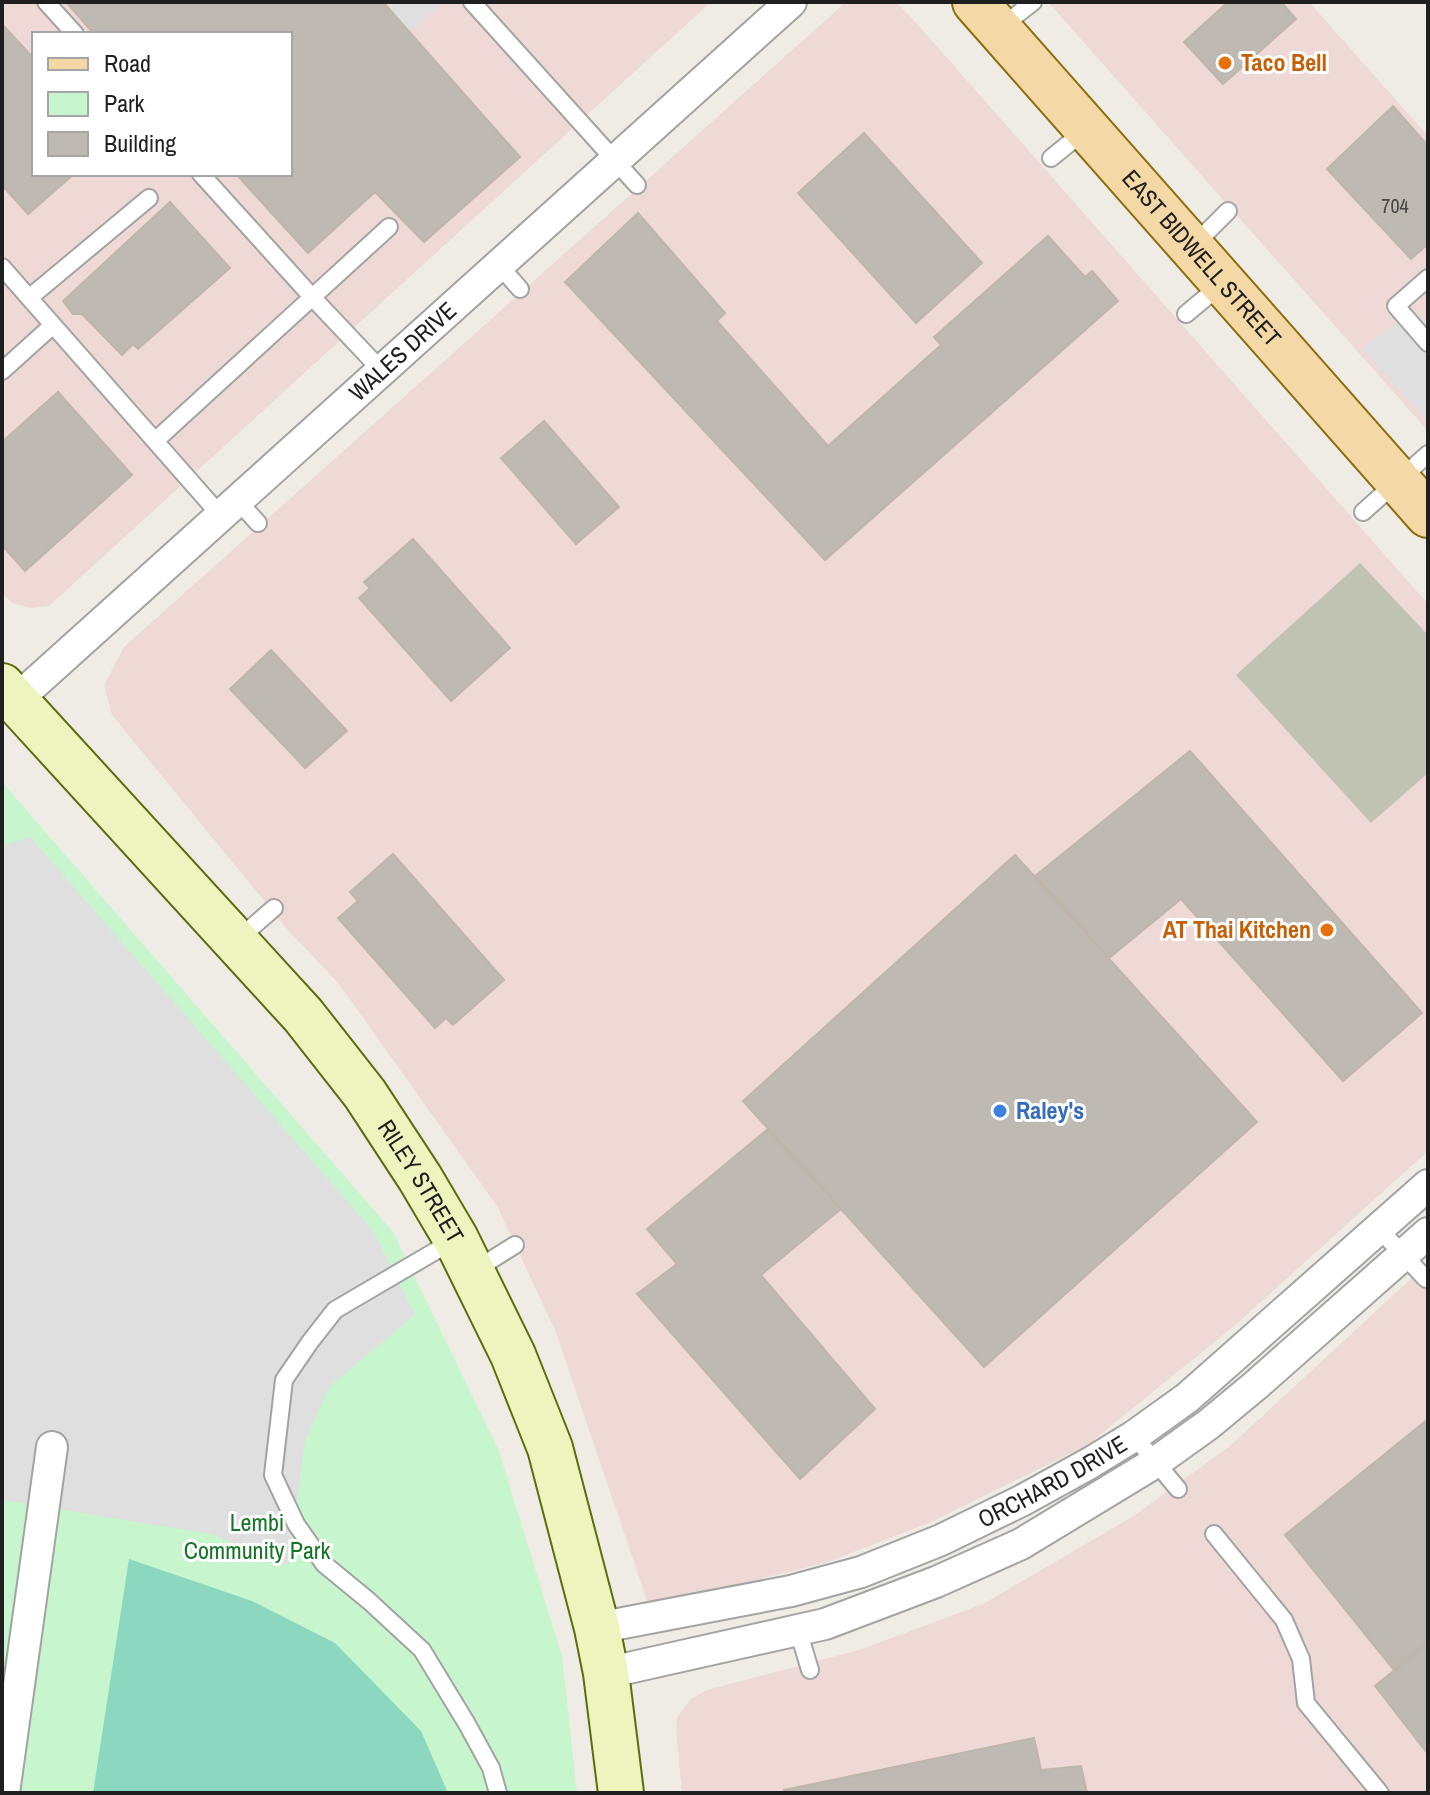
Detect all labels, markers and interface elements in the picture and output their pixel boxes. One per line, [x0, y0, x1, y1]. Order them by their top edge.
legend [32, 32, 292, 176]
place label: Taco Bell [1241, 46, 1327, 78]
text: Road [104, 47, 151, 79]
marker: Taco Bell [1216, 54, 1234, 72]
text: Park [104, 87, 145, 119]
text: Building [104, 127, 176, 159]
street label: EAST BIDWELL STREET [1115, 163, 1289, 353]
house number: 704 [1381, 192, 1409, 219]
street label: WALES DRIVE [342, 294, 463, 408]
place label: AT Thai Kitchen [1163, 913, 1311, 945]
marker: AT Thai Kitchen [1318, 921, 1336, 939]
place label: Raley's [1016, 1094, 1084, 1126]
marker: Raley's [991, 1102, 1009, 1120]
street label: RILEY STREET [371, 1113, 472, 1249]
street label: ORCHARD DRIVE [972, 1427, 1132, 1535]
park label: Lembi Community Park [184, 1506, 330, 1566]

